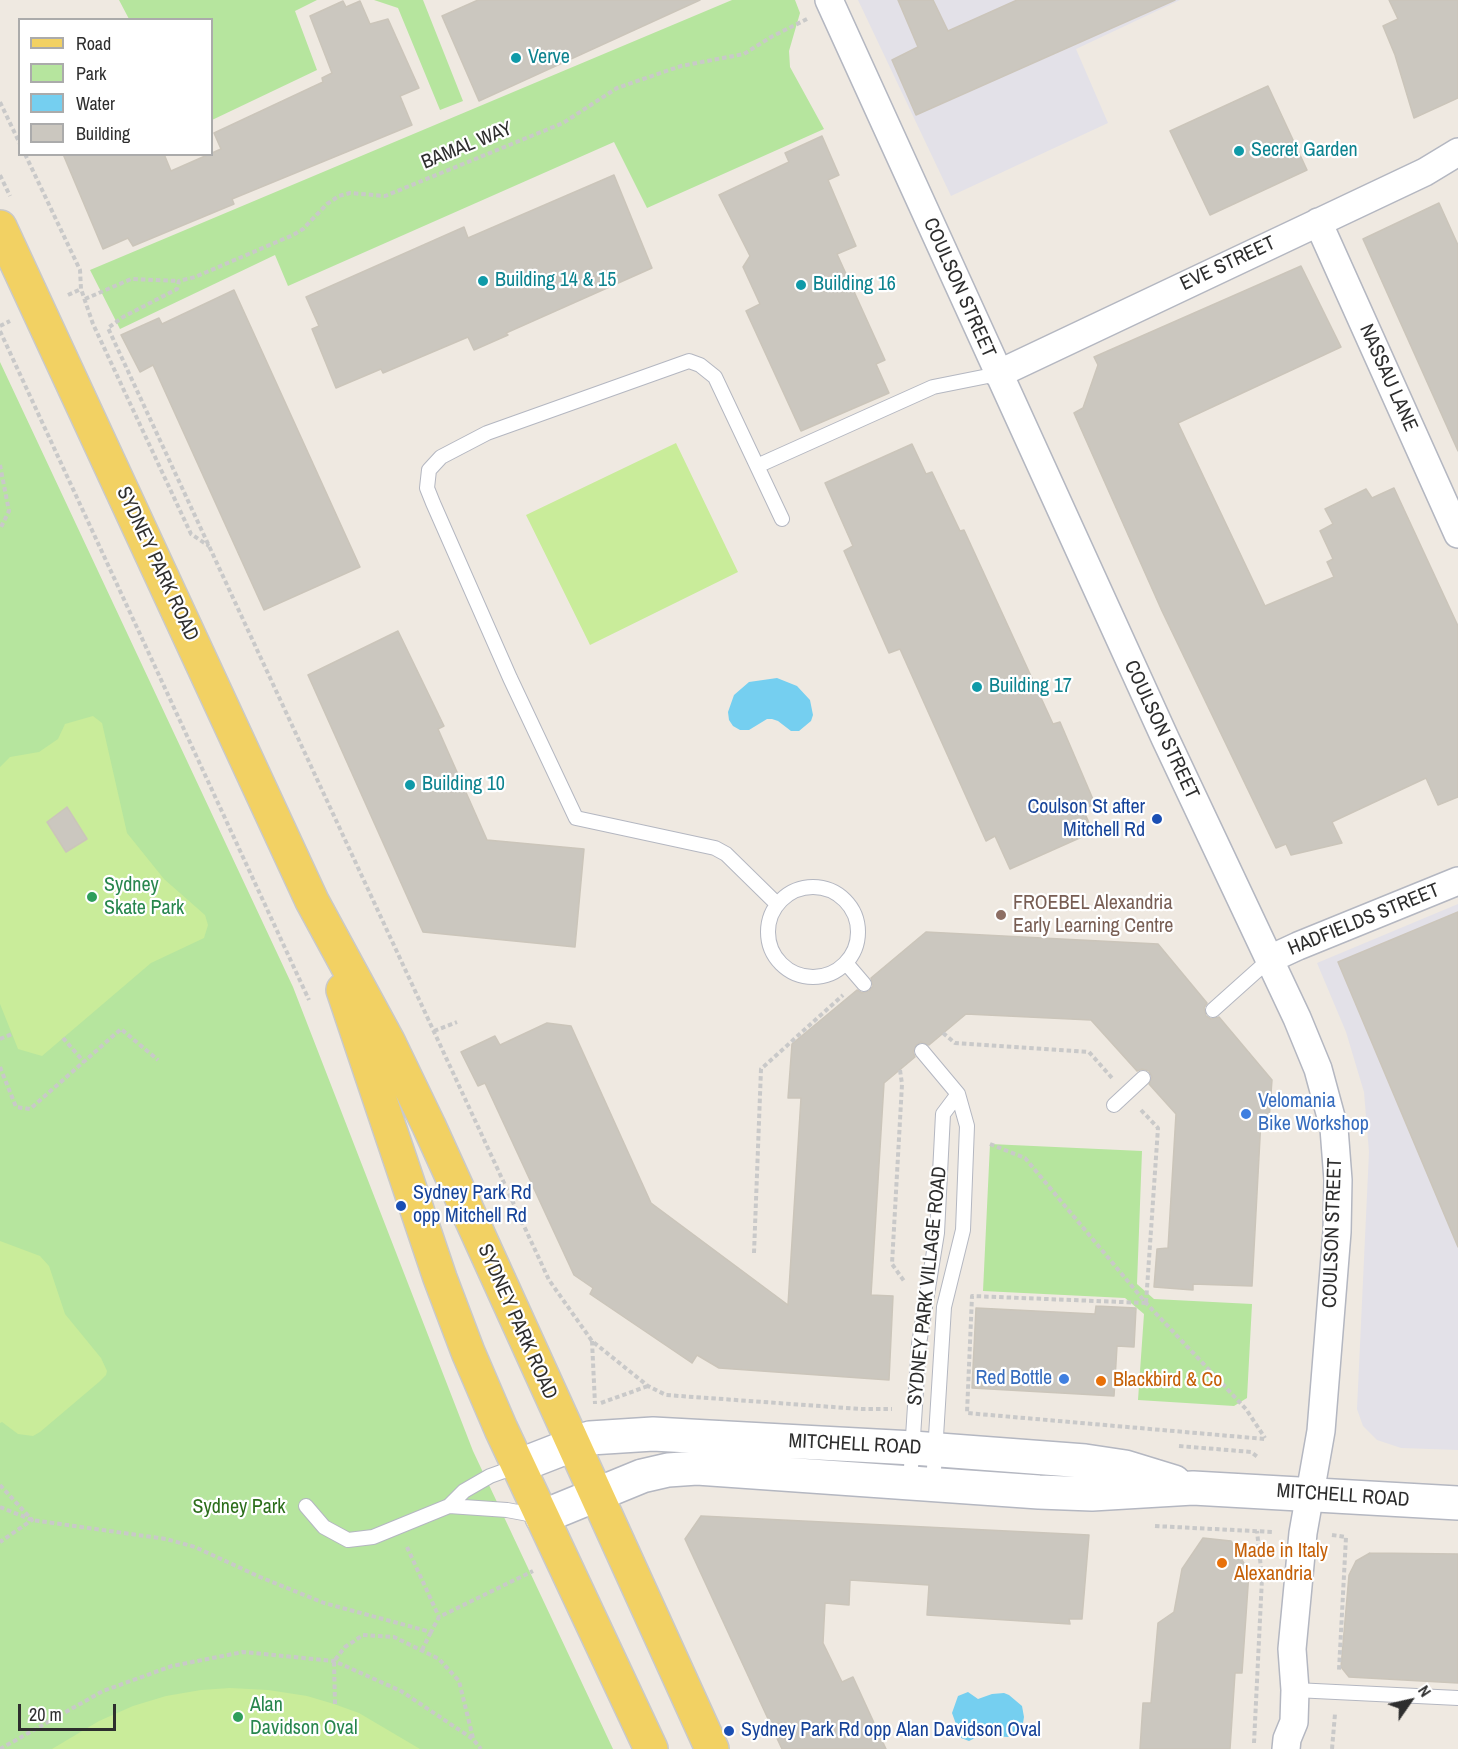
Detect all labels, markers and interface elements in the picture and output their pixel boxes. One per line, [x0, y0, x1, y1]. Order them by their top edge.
legend [18, 18, 213, 156]
text: Road [76, 31, 111, 56]
place label: Verve [528, 46, 570, 70]
marker: Verve [509, 51, 523, 65]
text: Park [76, 61, 106, 86]
text: Water [76, 91, 115, 116]
street label: BAMAL WAY [418, 117, 516, 175]
text: Building [76, 121, 130, 146]
place label: Secret Garden [1251, 139, 1358, 163]
marker: Secret Garden [1232, 144, 1246, 158]
street label: COULSON STREET [917, 214, 1001, 362]
street label: EVE STREET [1177, 232, 1279, 296]
place label: Building 14 & 15 [495, 269, 616, 293]
place label: Building 16 [813, 273, 896, 297]
marker: Building 14 & 15 [476, 274, 490, 288]
marker: Building 16 [794, 278, 808, 292]
street label: NASSAU LANE [1354, 321, 1422, 435]
street label: SYDNEY PARK ROAD [111, 483, 203, 645]
street label: COULSON STREET [1118, 657, 1204, 803]
place label: Building 17 [989, 675, 1072, 699]
marker: Building 17 [970, 680, 984, 694]
place label: Building 10 [422, 773, 505, 797]
marker: Building 10 [403, 778, 417, 792]
place label: Coulson St after Mitchell Rd [1027, 796, 1145, 843]
marker: Coulson St after Mitchell Rd [1150, 812, 1164, 826]
place label: Sydney Skate Park [104, 874, 184, 921]
street label: HADFIELDS STREET [1285, 879, 1443, 961]
marker: Sydney Skate Park [85, 890, 99, 904]
place label: FROEBEL Alexandria Early Learning Centre [1013, 892, 1173, 939]
marker: FROEBEL Alexandria Early Learning Centre [994, 908, 1008, 922]
place label: Velomania Bike Workshop [1258, 1090, 1369, 1137]
marker: Velomania Bike Workshop [1239, 1107, 1253, 1121]
street label: COULSON STREET [1318, 1157, 1348, 1309]
street label: SYDNEY PARK VILLAGE ROAD [904, 1165, 952, 1407]
place label: Sydney Park Rd opp Mitchell Rd [413, 1182, 531, 1229]
marker: Sydney Park Rd opp Mitchell Rd [394, 1199, 408, 1213]
street label: SYDNEY PARK ROAD [472, 1241, 562, 1403]
place label: Red Bottle [975, 1367, 1052, 1391]
place label: Blackbird & Co [1113, 1369, 1222, 1393]
marker: Red Bottle [1057, 1372, 1071, 1386]
marker: Blackbird & Co [1094, 1374, 1108, 1388]
street label: MITCHELL ROAD [788, 1430, 922, 1460]
street label: MITCHELL ROAD [1276, 1479, 1410, 1513]
park label: Sydney Park [193, 1496, 285, 1520]
place label: Made in Italy Alexandria [1234, 1540, 1328, 1587]
marker: Made in Italy Alexandria [1215, 1556, 1229, 1570]
north arrow [1380, 1671, 1440, 1731]
text: N [1413, 1681, 1437, 1701]
scale bar [21, 1692, 118, 1730]
place label: Alan Davidson Oval [250, 1694, 358, 1741]
text: 20 m [29, 1702, 62, 1727]
marker: Alan Davidson Oval [231, 1710, 245, 1724]
place label: Sydney Park Rd opp Alan Davidson Oval [741, 1719, 1041, 1743]
marker: Sydney Park Rd opp Alan Davidson Oval [722, 1724, 736, 1738]

